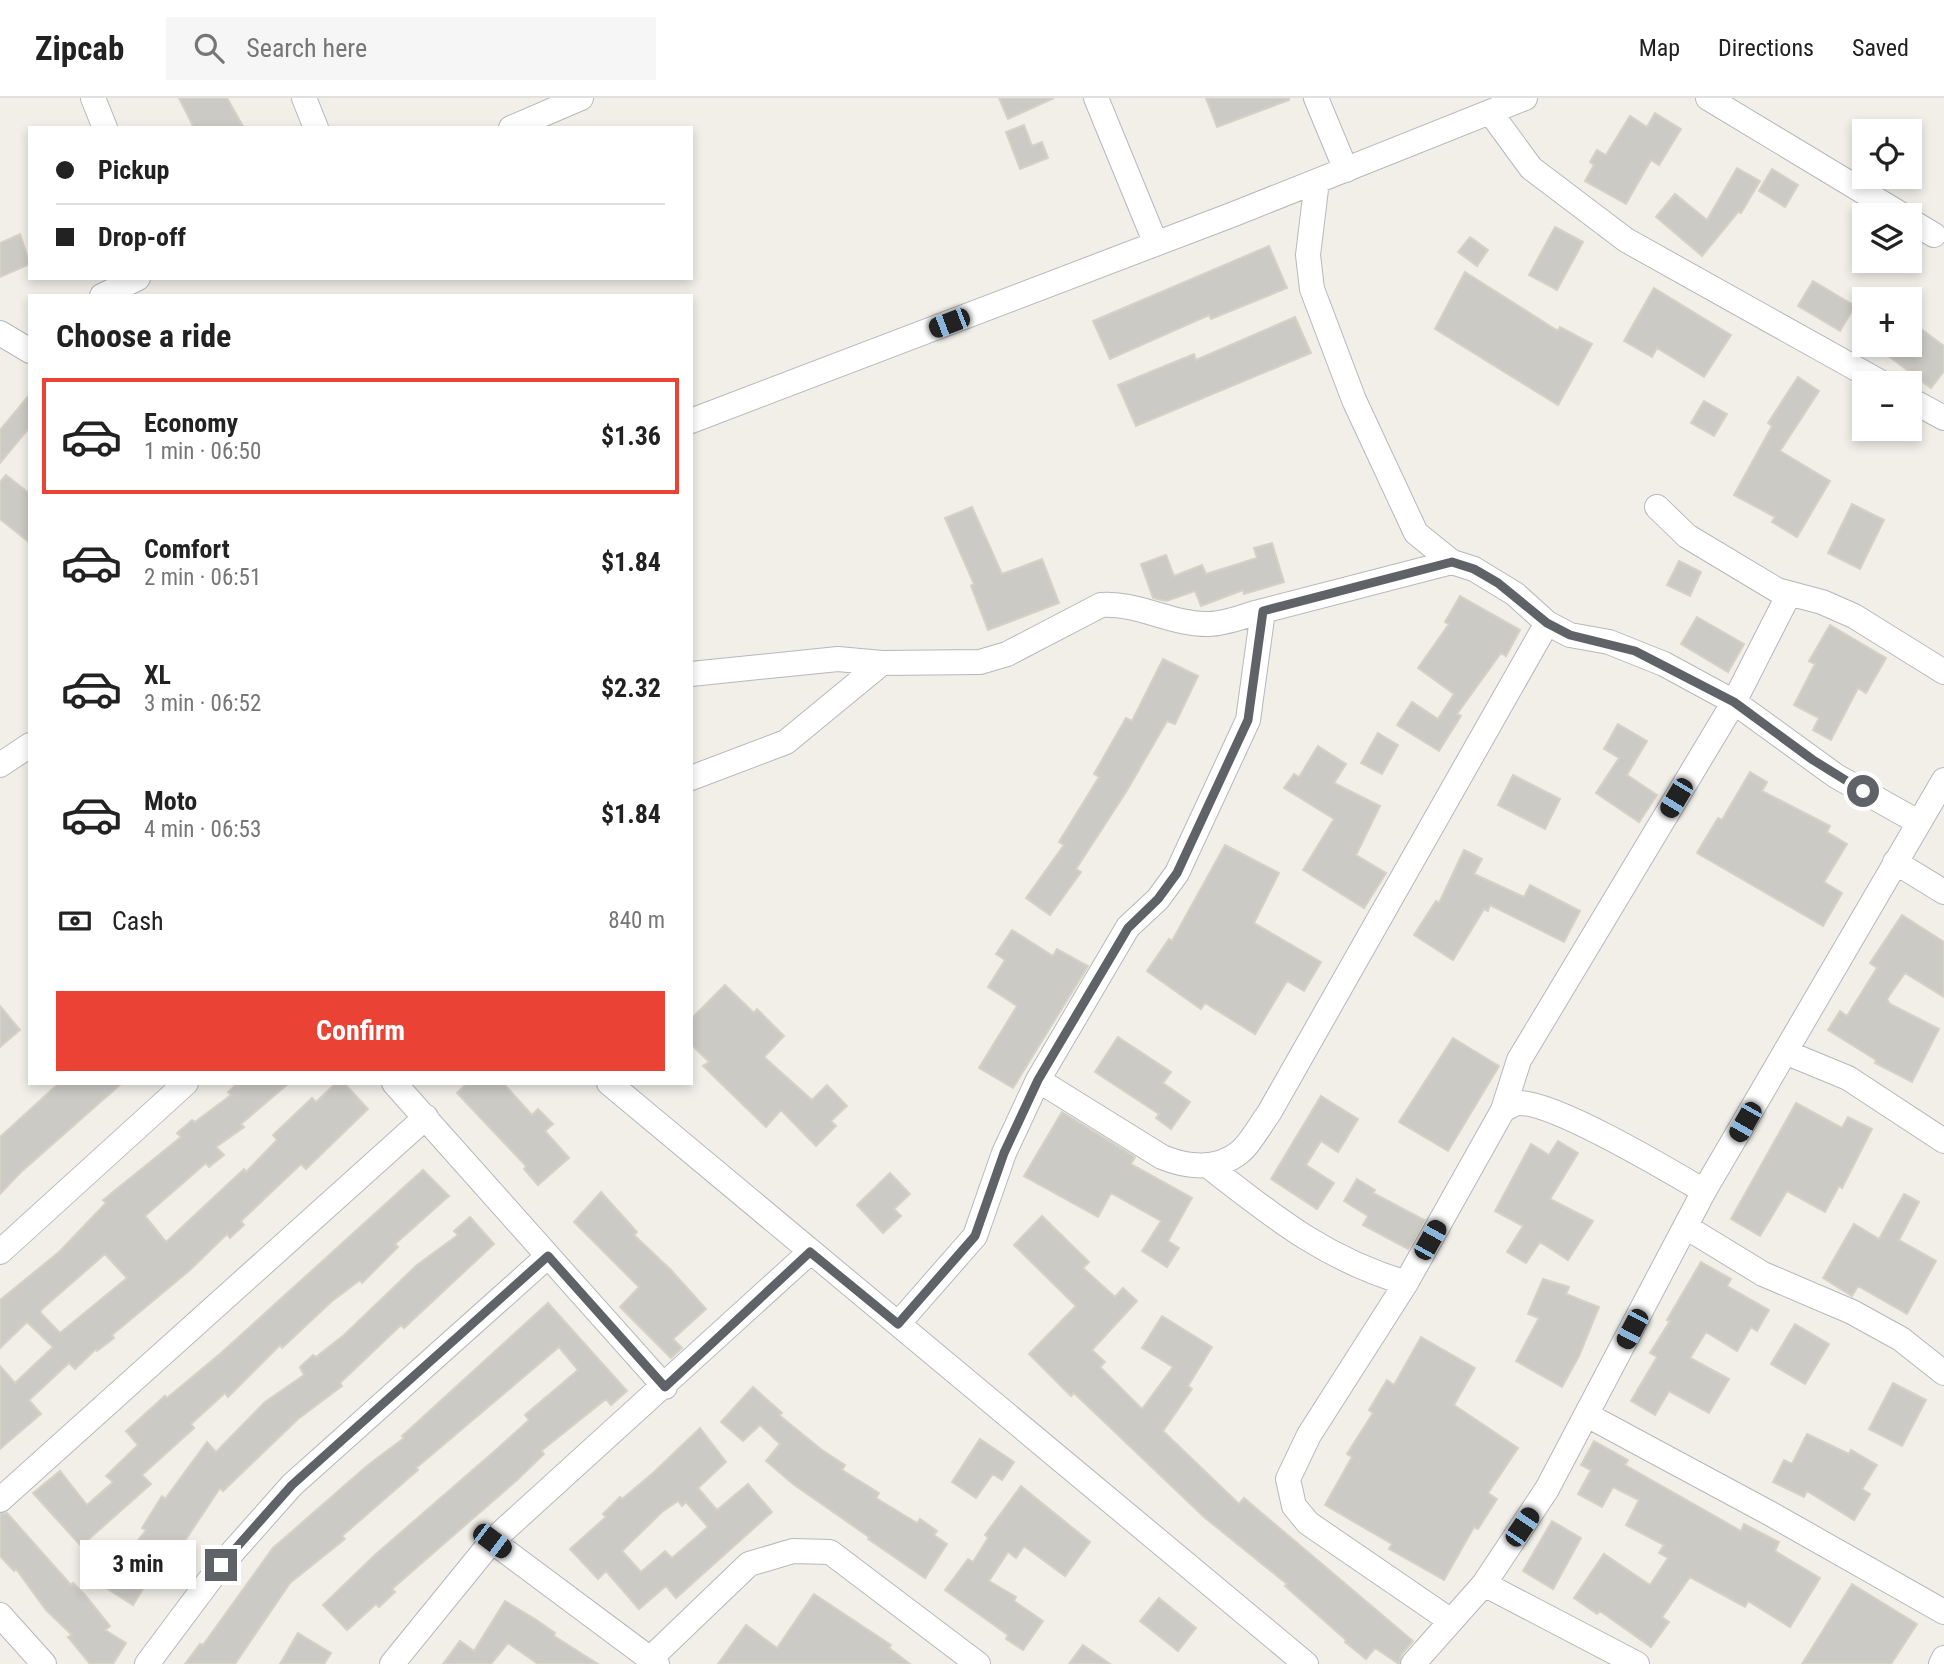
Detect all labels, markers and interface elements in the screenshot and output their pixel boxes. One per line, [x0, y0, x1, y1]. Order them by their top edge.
search box [166, 17, 656, 80]
text: Zipcab [35, 29, 124, 68]
icon: search [190, 29, 228, 67]
text: Search here [246, 33, 367, 63]
text: Map [1639, 34, 1680, 62]
text: Directions [1718, 34, 1814, 62]
text: Saved [1852, 34, 1909, 62]
map controls [1852, 119, 1922, 441]
button: locate [1852, 119, 1922, 189]
text: Pickup [98, 155, 169, 185]
button: layers [1852, 203, 1922, 273]
text: Drop-off [98, 222, 186, 252]
button: + [1852, 287, 1922, 357]
car [926, 306, 973, 340]
text: Choose a ride [56, 317, 231, 355]
button: − [1852, 371, 1922, 441]
icon: car [60, 405, 123, 468]
text: Economy [144, 408, 238, 438]
text: $1.36 [601, 421, 661, 451]
text: 1 min · 06:50 [144, 438, 261, 465]
icon: car [60, 531, 123, 594]
text: Comfort [144, 534, 230, 564]
text: $1.84 [601, 547, 661, 577]
text: 2 min · 06:51 [144, 564, 261, 591]
icon: car [60, 657, 123, 720]
text: XL [144, 660, 171, 690]
text: $2.32 [601, 673, 661, 703]
text: 3 min · 06:52 [144, 690, 261, 717]
car [1657, 775, 1696, 821]
route start [1847, 775, 1879, 807]
icon: car [60, 783, 123, 846]
text: Moto [144, 786, 197, 816]
text: $1.84 [601, 799, 661, 829]
text: 4 min · 06:53 [144, 816, 261, 843]
icon: cash [56, 902, 94, 940]
text: Cash [112, 906, 164, 936]
text: 840 m [608, 907, 665, 934]
button: Confirm [56, 991, 665, 1071]
car [1726, 1099, 1765, 1145]
car [1411, 1217, 1450, 1263]
car [1613, 1306, 1652, 1352]
car [1502, 1504, 1543, 1550]
car [469, 1520, 516, 1562]
callout: 3 min [81, 1540, 196, 1590]
route end [205, 1549, 237, 1581]
text: 3 min [112, 1551, 164, 1578]

